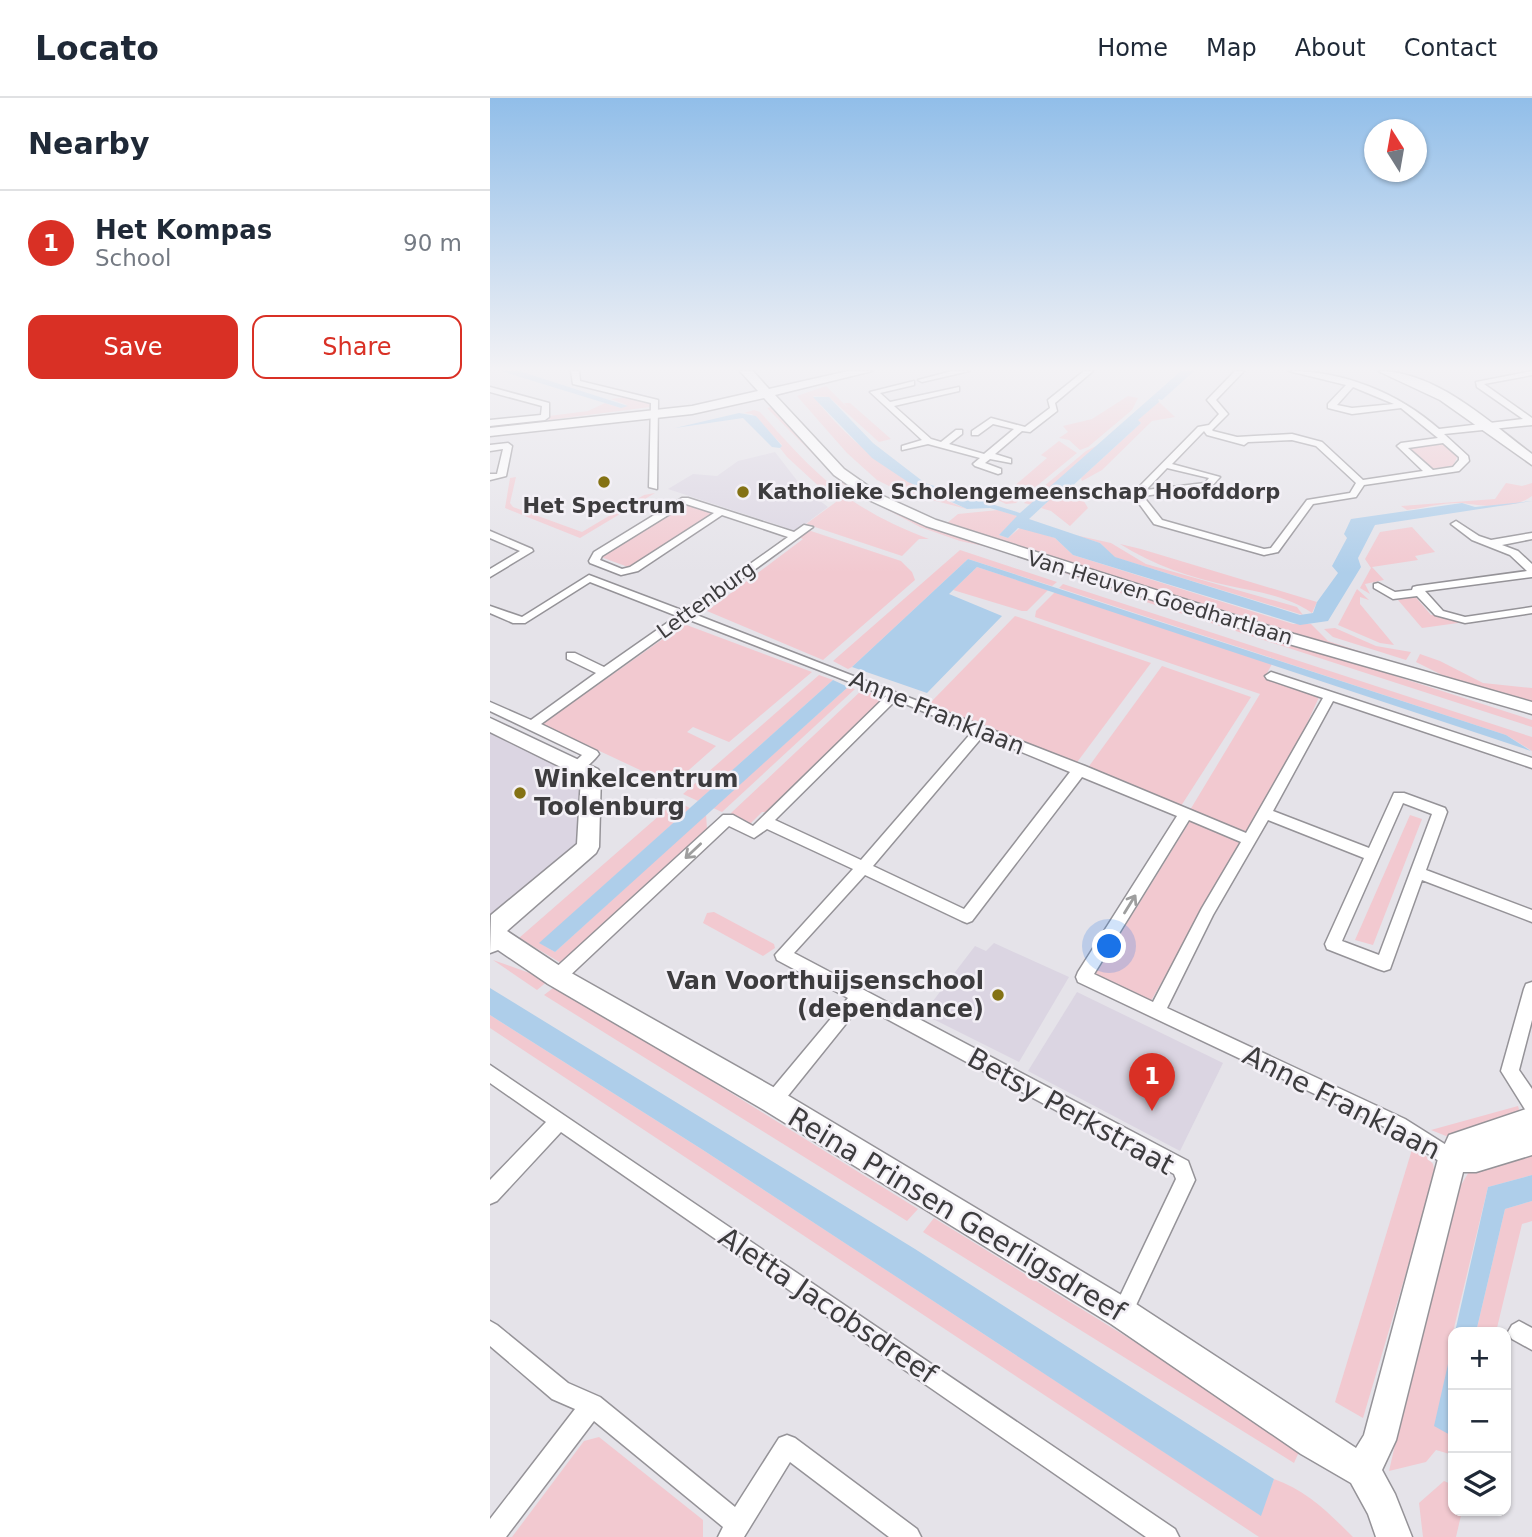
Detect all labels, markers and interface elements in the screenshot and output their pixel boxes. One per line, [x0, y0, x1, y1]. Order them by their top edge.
text: Locato [35, 29, 159, 68]
text: Home [1097, 34, 1168, 62]
text: Map [1206, 34, 1257, 62]
text: About [1295, 34, 1366, 62]
text: Contact [1404, 34, 1497, 62]
north arrow [1364, 119, 1427, 182]
text: Nearby [28, 126, 150, 161]
text: Het Kompas [95, 215, 272, 245]
text: 1 [43, 230, 59, 256]
text: 90 m [403, 230, 462, 256]
text: School [95, 245, 171, 271]
button: Save [28, 315, 238, 379]
button: Share [252, 315, 462, 379]
marker: Het Spectrum [596, 474, 612, 490]
place label: Katholieke Scholengemeenschap Hoofddorp [757, 480, 1280, 504]
marker: Katholieke Scholengemeenschap Hoofddorp [735, 484, 751, 500]
place label: Het Spectrum [522, 494, 686, 518]
street label: Van Heuven Goedhartlaan [1024, 546, 1296, 650]
street label: Lettenburg [652, 556, 760, 644]
street label: Anne Franklaan [845, 665, 1029, 761]
place label: Winkelcentrum Toolenburg [534, 765, 739, 821]
marker: Winkelcentrum Toolenburg [512, 785, 528, 801]
one-way arrow [685, 843, 702, 860]
one-way arrow [1123, 894, 1137, 914]
your location [1092, 929, 1126, 963]
place label: Van Voorthuijsenschool (dependance) [666, 967, 984, 1023]
marker: Van Voorthuijsenschool (dependance) [990, 987, 1006, 1003]
street label: Anne Franklaan [1237, 1038, 1446, 1166]
street label: Betsy Perkstraat [962, 1041, 1180, 1182]
pin: 1 [1129, 1053, 1175, 1111]
street label: Reina Prinsen Geerligsdreef [782, 1101, 1132, 1329]
street label: Aletta Jacobsdreef [713, 1220, 944, 1391]
map controls [1448, 1327, 1511, 1516]
button: + [1448, 1327, 1511, 1390]
button: − [1448, 1390, 1511, 1453]
button: layers [1448, 1453, 1511, 1516]

